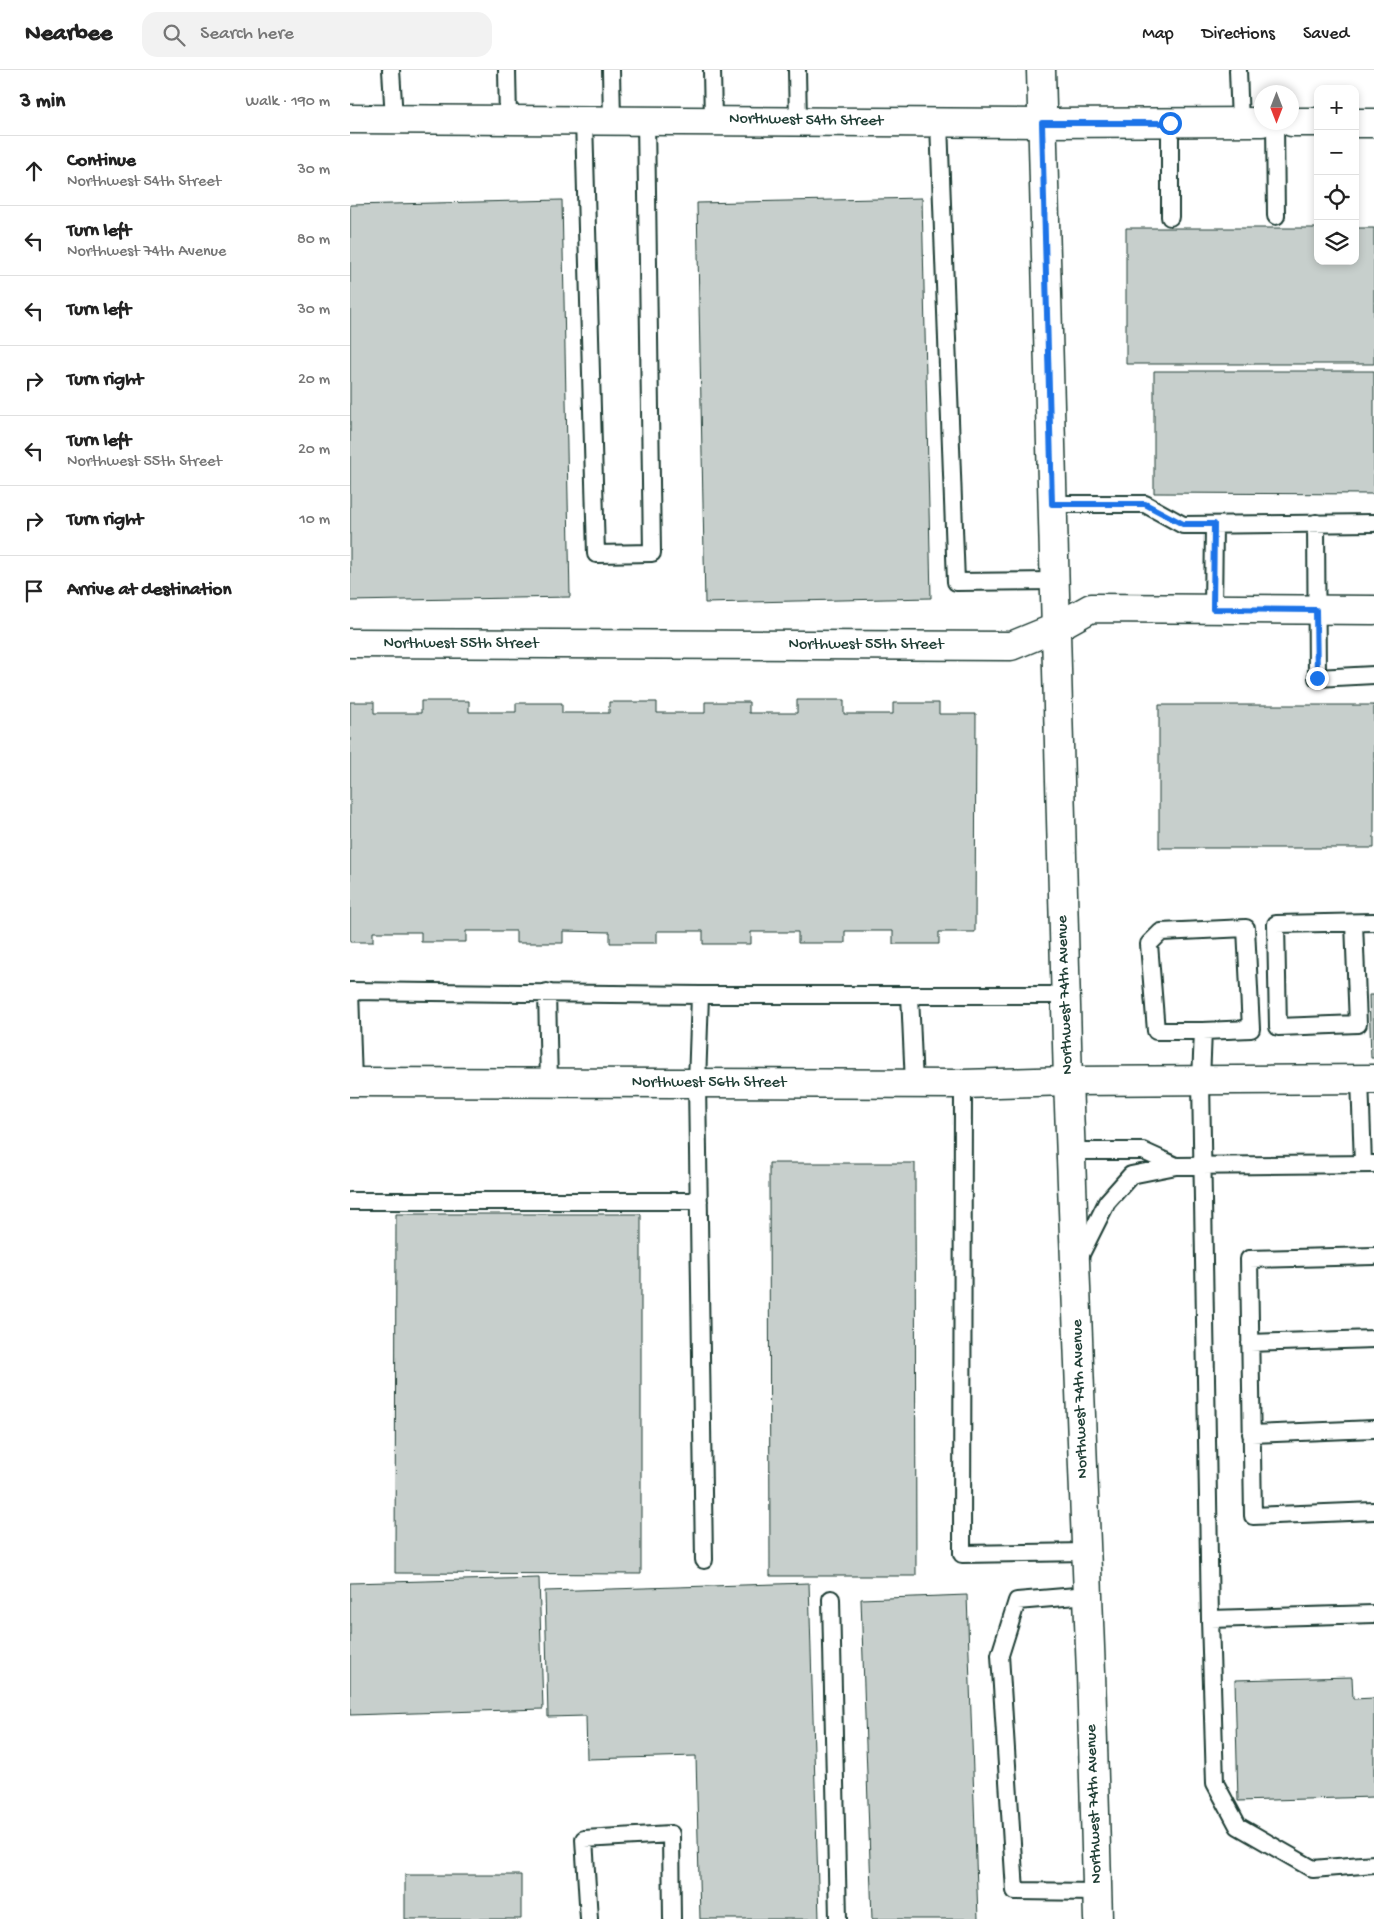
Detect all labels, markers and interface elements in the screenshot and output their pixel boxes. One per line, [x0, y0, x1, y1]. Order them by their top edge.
search box [142, 12, 492, 57]
text: Nearbee [25, 20, 112, 49]
icon: search [160, 21, 188, 49]
text: Search here [200, 23, 294, 46]
text: Map [1142, 24, 1174, 45]
text: Directions [1202, 24, 1275, 45]
text: Saved [1303, 24, 1349, 45]
north arrow [1254, 85, 1299, 130]
map controls [1314, 85, 1359, 265]
button: + [1314, 85, 1359, 130]
text: 3 min [20, 90, 65, 115]
text: Walk · 190 m [246, 93, 330, 112]
street label: Northwest 54th Street [729, 110, 885, 132]
route start [1159, 112, 1182, 135]
button: − [1314, 130, 1359, 175]
text: Continue [67, 150, 136, 173]
icon: ahead [20, 157, 48, 185]
text: 30 m [297, 161, 330, 180]
text: Northwest 54th Street [67, 173, 221, 192]
button: locate [1314, 175, 1359, 220]
text: Turn left [67, 220, 131, 243]
button: layers [1314, 220, 1359, 265]
icon: left [20, 227, 48, 255]
text: 80 m [297, 231, 330, 250]
text: Northwest 74th Avenue [67, 243, 226, 262]
icon: left [20, 297, 48, 325]
text: Turn left [67, 299, 131, 322]
text: 30 m [297, 301, 330, 320]
icon: right [20, 367, 48, 395]
text: Turn right [67, 369, 143, 392]
text: 20 m [298, 371, 330, 390]
text: Turn left [67, 430, 131, 453]
icon: left [20, 437, 48, 465]
text: 20 m [298, 441, 330, 460]
text: Northwest 55th Street [67, 453, 222, 472]
icon: right [20, 507, 48, 535]
text: Turn right [67, 509, 143, 532]
text: 10 m [299, 511, 330, 530]
icon: arrive [20, 577, 48, 605]
text: Arrive at destination [67, 579, 231, 602]
street label: Northwest 55th Street [384, 635, 540, 654]
street label: Northwest 55th Street [789, 636, 945, 655]
route end [1306, 667, 1329, 690]
street label: Northwest 74th Avenue [1054, 914, 1078, 1075]
street label: Northwest 56th Street [632, 1074, 788, 1093]
street label: Northwest 74th Avenue [1069, 1318, 1093, 1479]
street label: Northwest 74th Avenue [1083, 1723, 1107, 1884]

